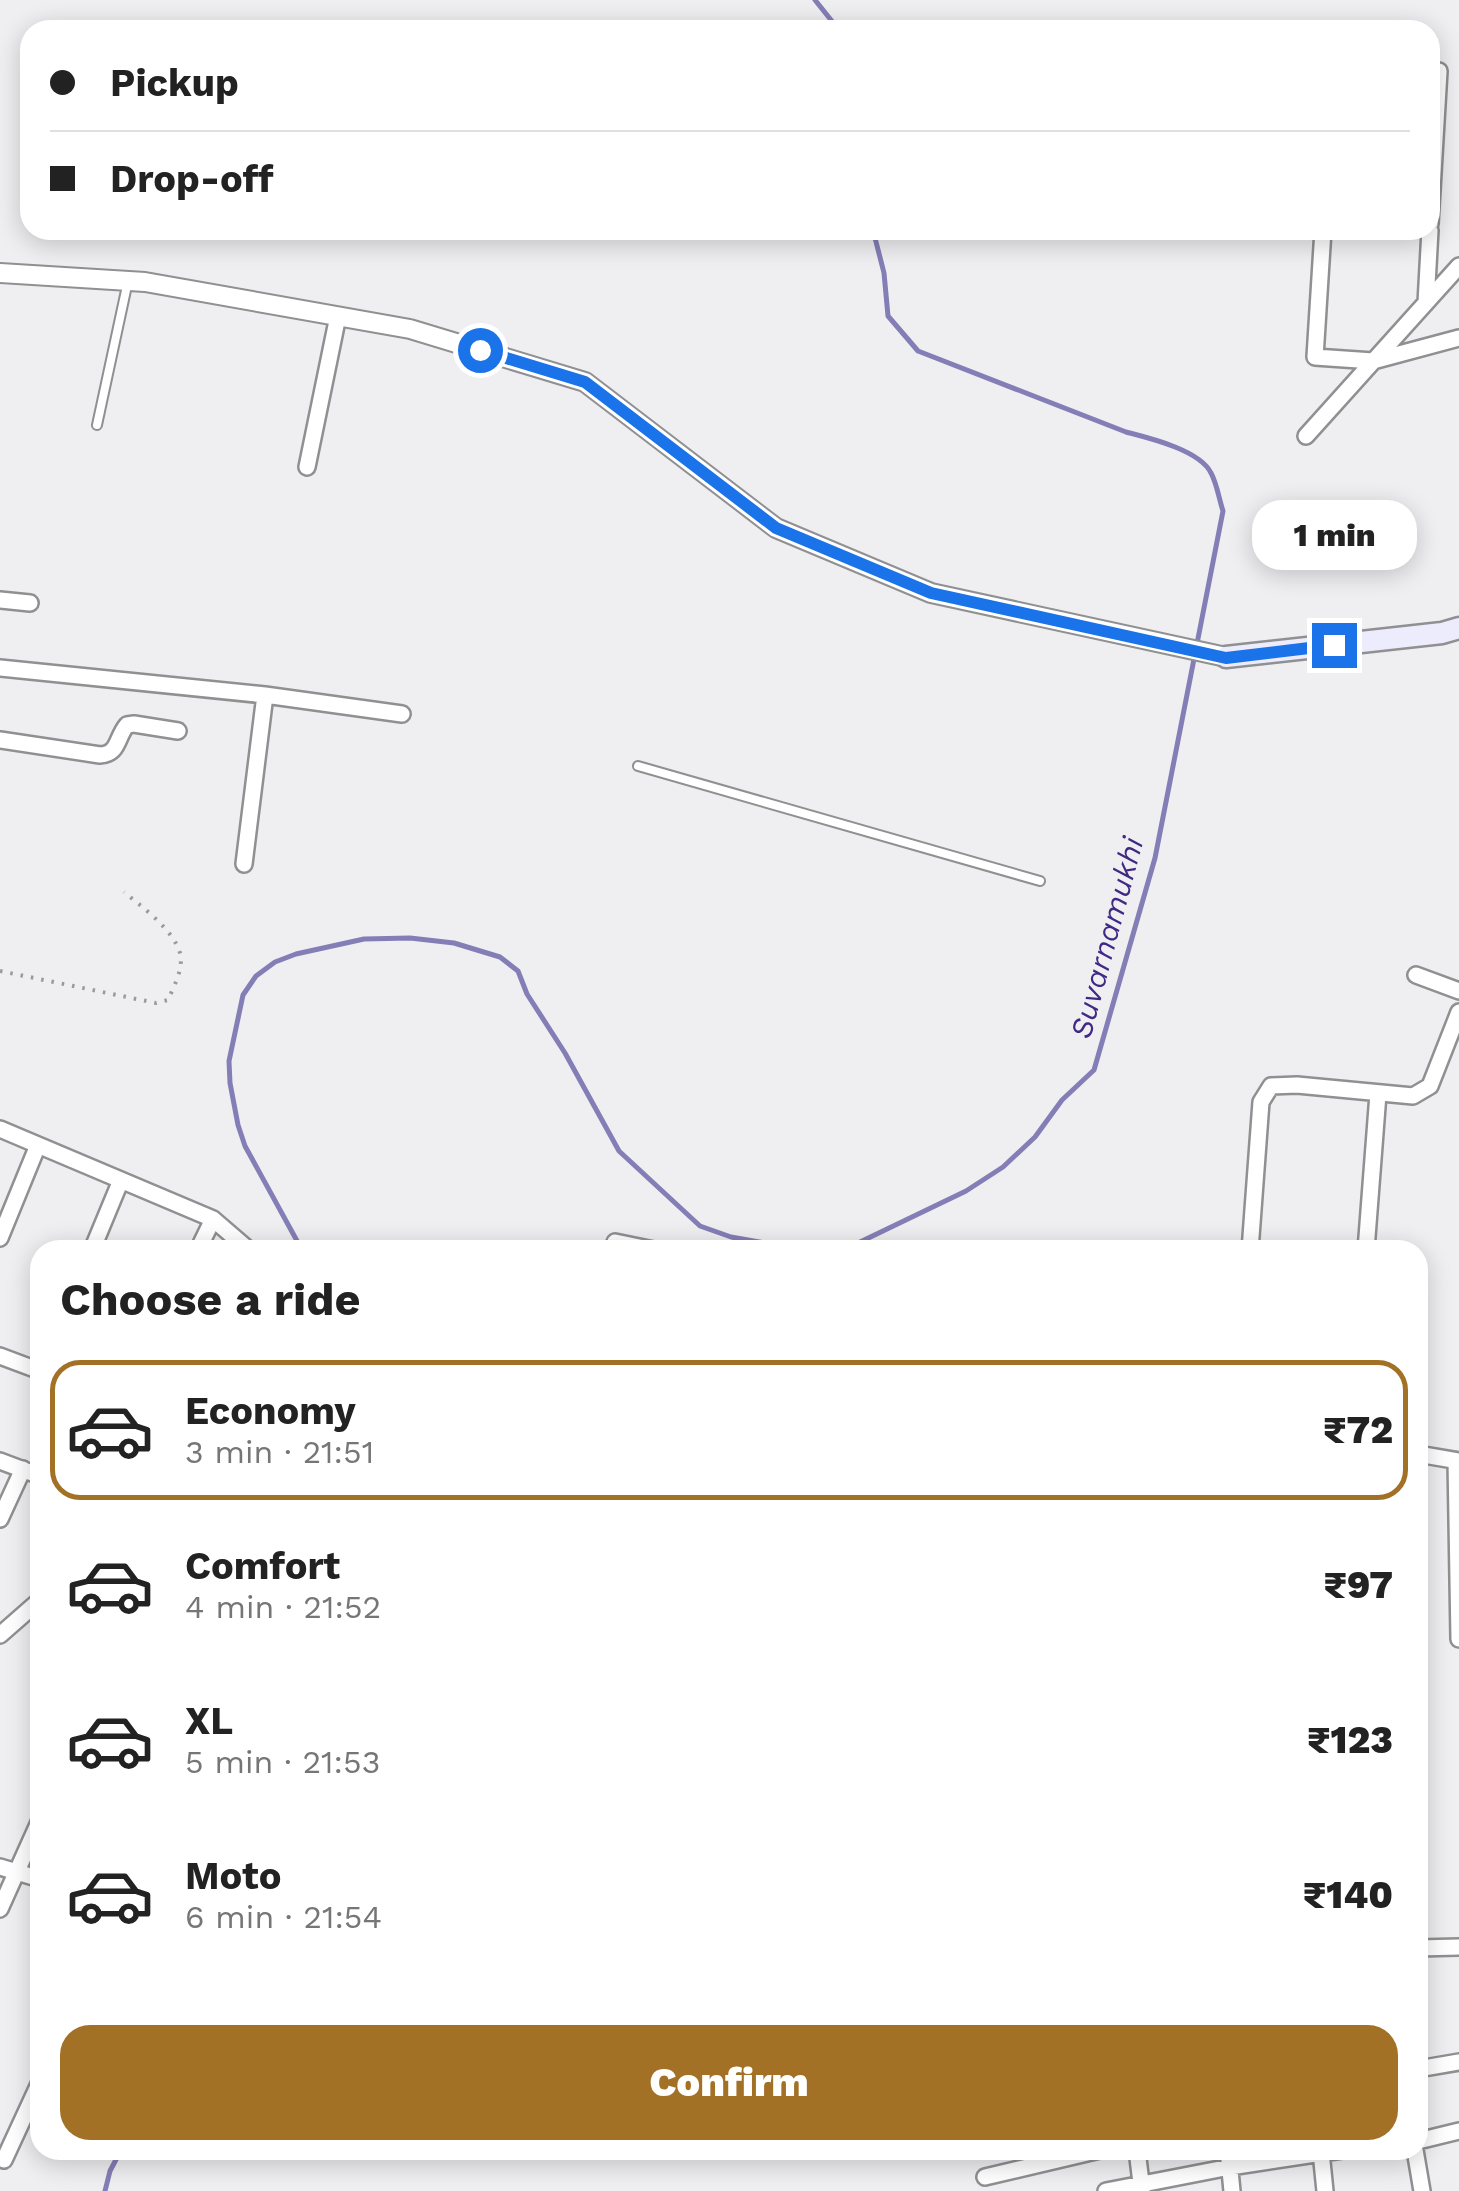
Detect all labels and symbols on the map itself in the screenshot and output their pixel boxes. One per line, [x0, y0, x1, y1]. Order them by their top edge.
route start [458, 328, 503, 373]
callout: 1 min [1252, 500, 1416, 570]
route end [1312, 623, 1357, 668]
water label: Suvarnamukhi [1063, 832, 1151, 1042]

